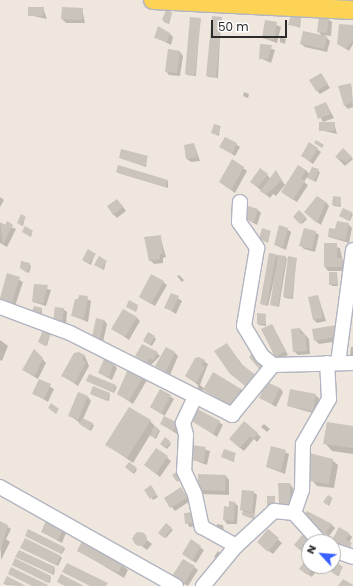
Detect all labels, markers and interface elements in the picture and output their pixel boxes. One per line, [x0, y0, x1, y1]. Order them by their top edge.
scale bar [213, 12, 289, 38]
text: 50 m [218, 18, 249, 35]
north arrow [301, 534, 341, 574]
text: N [302, 542, 320, 556]

